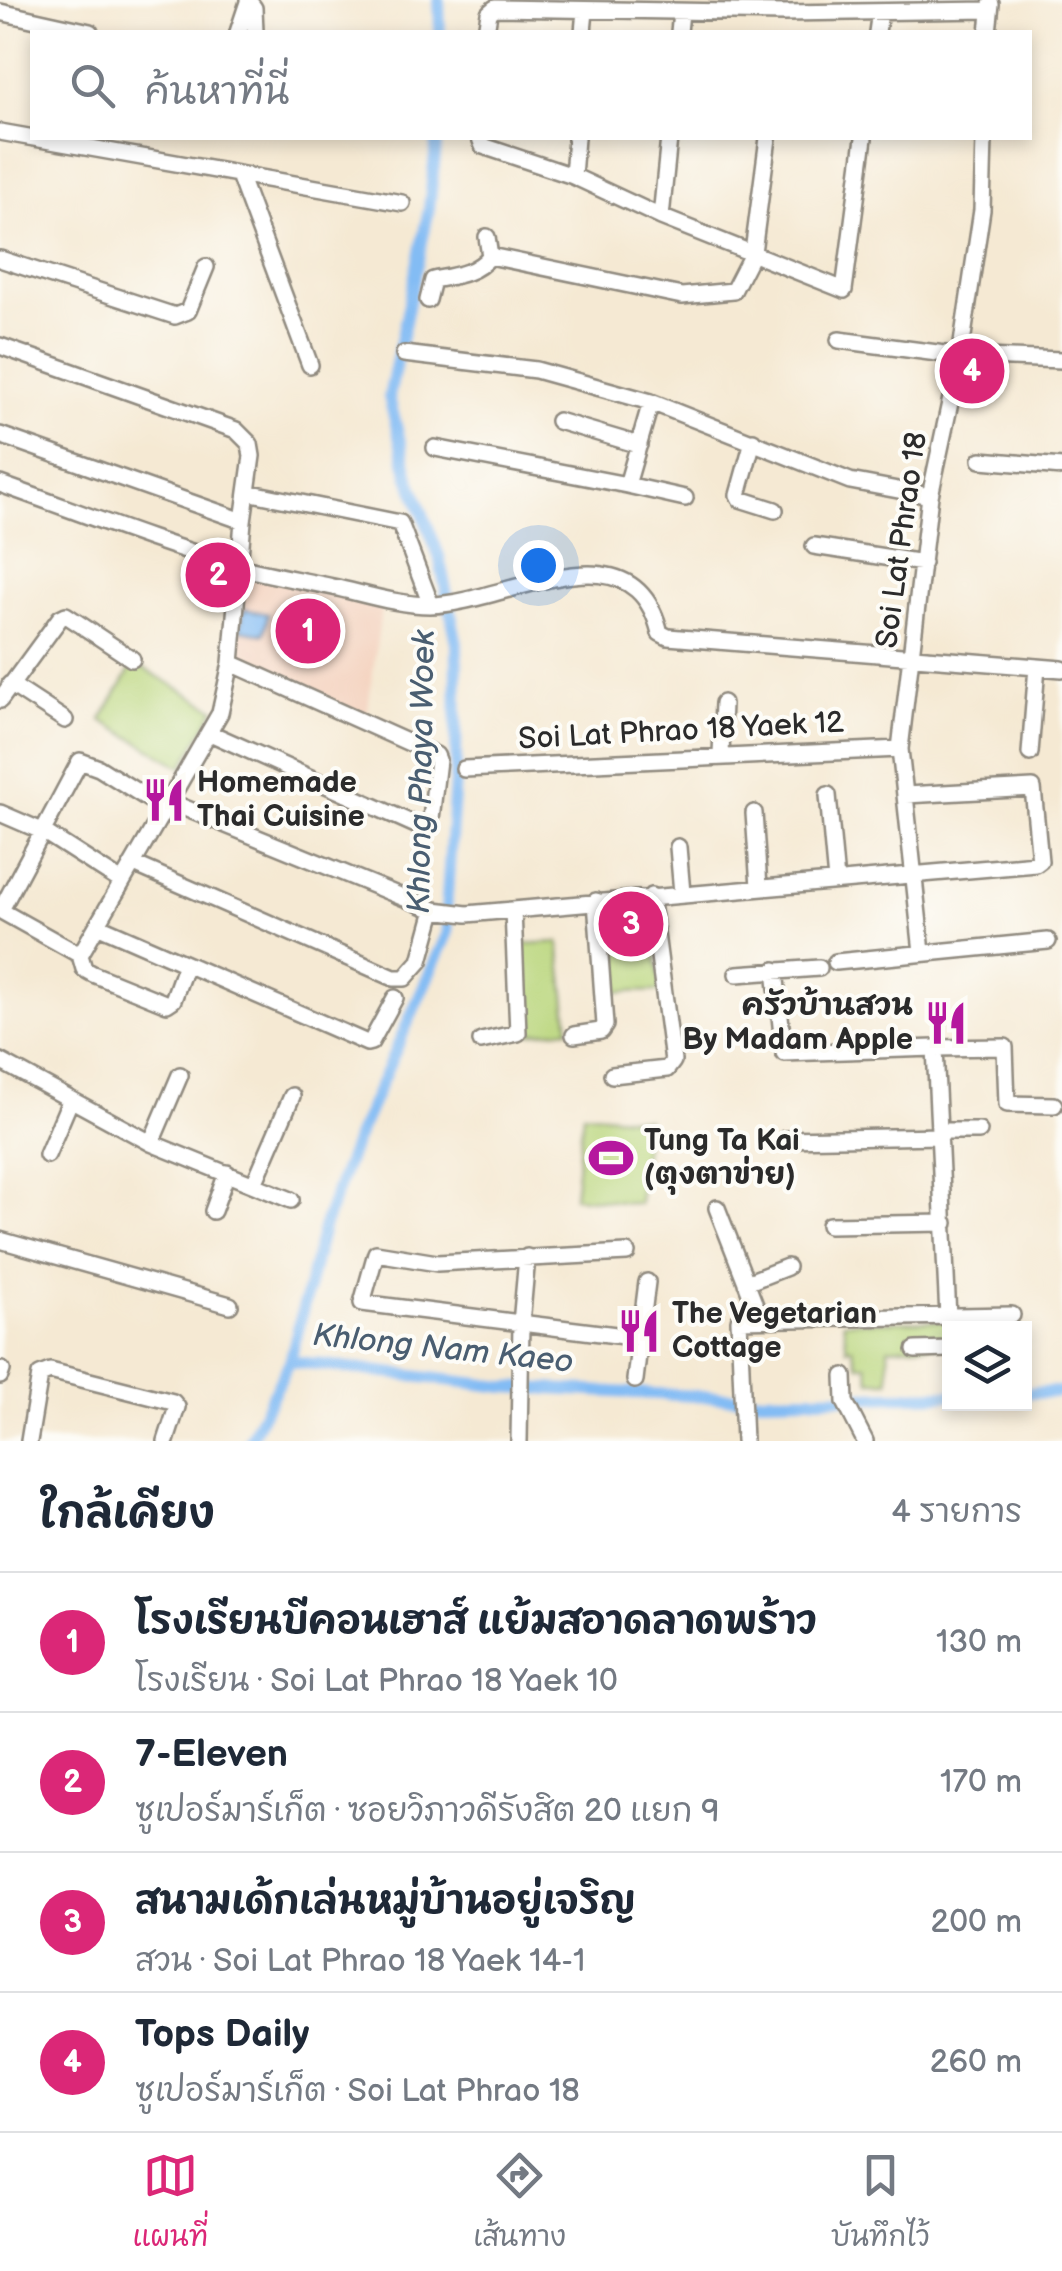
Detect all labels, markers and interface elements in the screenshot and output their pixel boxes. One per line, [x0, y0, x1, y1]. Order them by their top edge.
search box [30, 30, 1032, 140]
icon: search [65, 58, 120, 113]
text: ค้นหาที่นี่ [145, 70, 289, 115]
pin: 4 [940, 334, 1004, 408]
street label: Soi Lat Phrao 18 [869, 430, 935, 650]
pin: 2 [186, 538, 250, 612]
your location [513, 540, 564, 591]
pin: 1 [276, 594, 340, 668]
water label: Khlong Phaya Woek [400, 628, 444, 914]
street label: Soi Lat Phrao 18 Yaek 12 [517, 704, 845, 758]
place label: Homemade Thai Cuisine [197, 765, 365, 835]
restaurant icon: Homemade Thai Cuisine [140, 776, 188, 824]
pin: 3 [598, 886, 664, 962]
place label: ครัวบ้านสวน By Madam Apple [682, 986, 913, 1058]
restaurant icon: ครัวบ้านสวน By Madam Apple [922, 999, 970, 1047]
place label: Tung Ta Kai (ตุงตาข่าย) [644, 1123, 800, 1195]
sports icon: Tung Ta Kai (ตุงตาข่าย) [587, 1134, 635, 1182]
place label: The Vegetarian Cottage [672, 1296, 877, 1366]
restaurant icon: The Vegetarian Cottage [615, 1307, 663, 1355]
water label: Khlong Nam Kaeo [311, 1316, 575, 1382]
map controls [942, 1321, 1032, 1411]
button: layers [942, 1321, 1032, 1411]
text: ใกล้เคียง [40, 1489, 215, 1540]
text: 4 รายการ [891, 1493, 1022, 1532]
text: โรงเรียนบีคอนเฮาส์ แย้มสอาดลาดพร้าว [135, 1599, 817, 1644]
text: 1 [66, 1623, 79, 1662]
text: 130 m [936, 1623, 1022, 1662]
text: โรงเรียน · Soi Lat Phrao 18 Yaek 10 [135, 1662, 618, 1701]
text: 7-Eleven [135, 1732, 288, 1777]
text: 2 [63, 1763, 82, 1802]
text: 170 m [940, 1763, 1022, 1802]
text: ซูเปอร์มาร์เก็ต · ซอยวิภาวดีรังสิต 20 แยก 9 [135, 1792, 719, 1831]
text: สนามเด้กเล่นหมู่บ้านอยู่เจริญ [135, 1879, 635, 1924]
text: 3 [63, 1903, 82, 1942]
text: 200 m [930, 1903, 1022, 1942]
text: สวน · Soi Lat Phrao 18 Yaek 14-1 [135, 1942, 585, 1981]
text: Tops Daily [135, 2012, 309, 2057]
text: 4 [63, 2043, 82, 2082]
text: 260 m [930, 2043, 1022, 2082]
text: ซูเปอร์มาร์เก็ต · Soi Lat Phrao 18 [135, 2072, 580, 2111]
tab: แผนที่ [133, 2148, 208, 2257]
tab: เส้นทาง [473, 2148, 566, 2257]
tab: บันทึกไว้ [831, 2148, 929, 2257]

